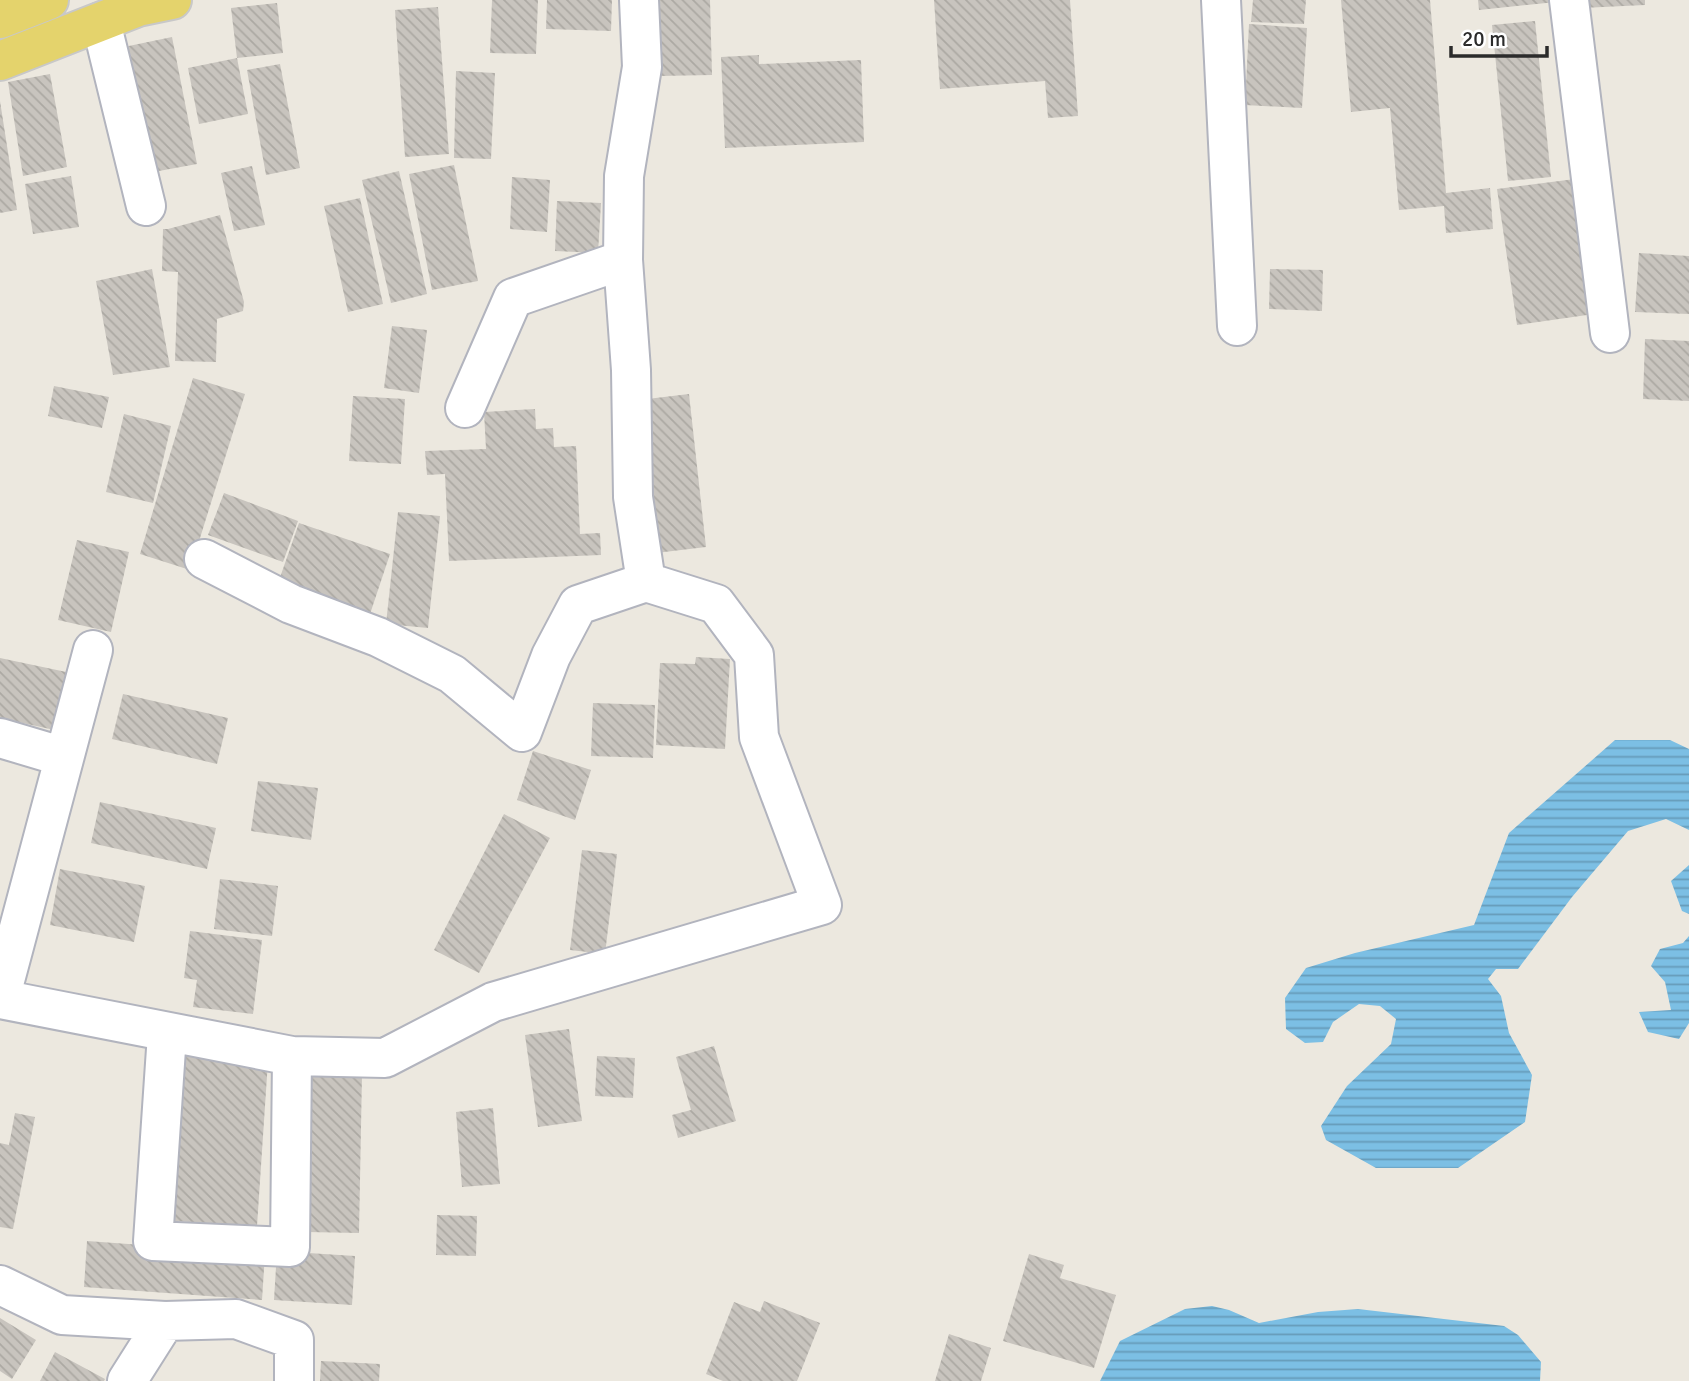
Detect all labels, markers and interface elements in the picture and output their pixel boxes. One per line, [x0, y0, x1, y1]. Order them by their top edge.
scale bar [1451, 14, 1547, 58]
text: 20 m [1462, 26, 1506, 52]

